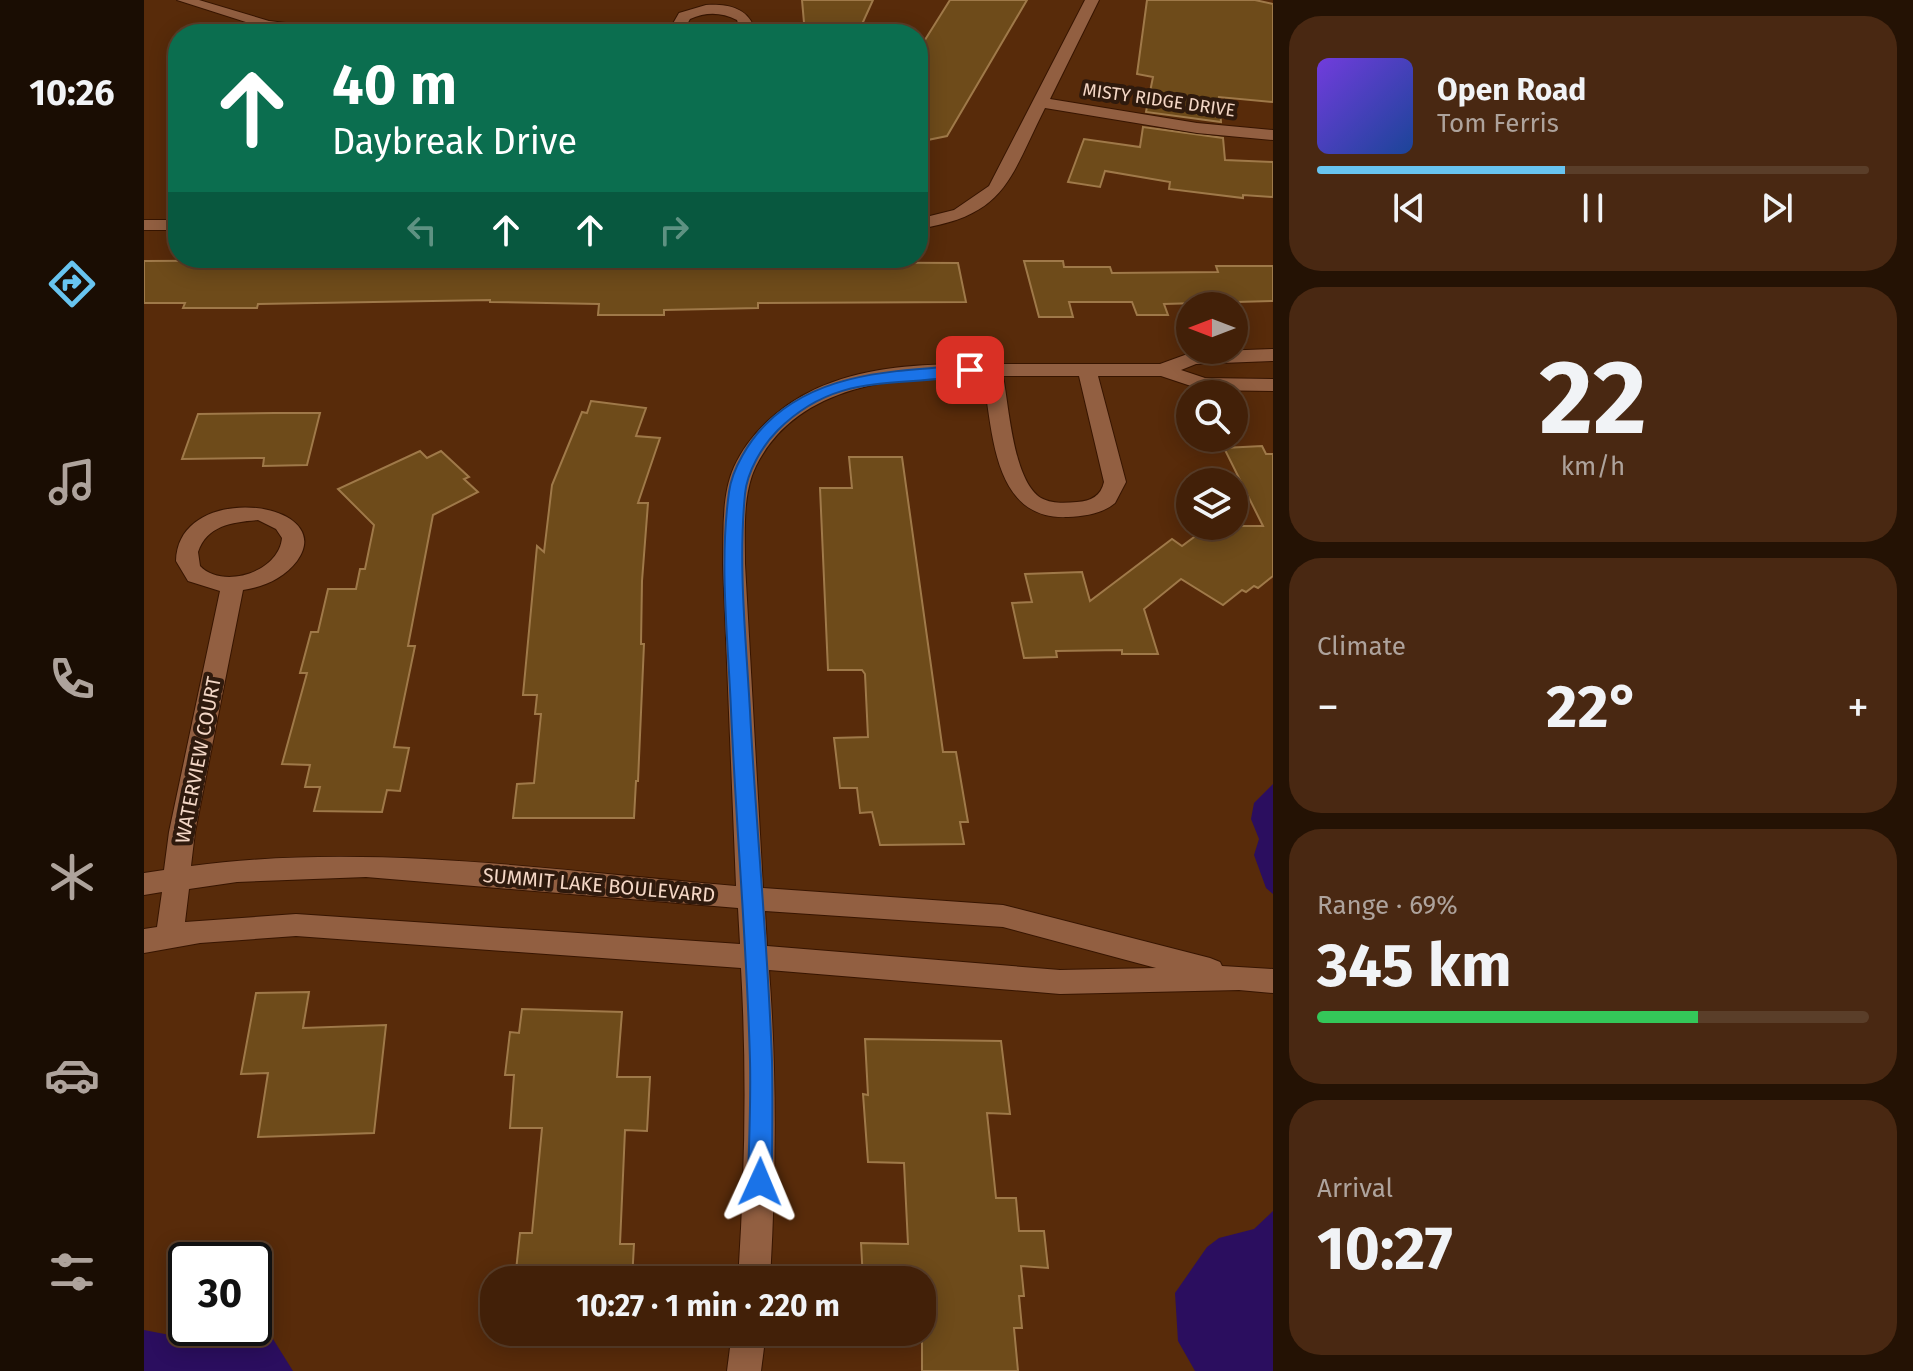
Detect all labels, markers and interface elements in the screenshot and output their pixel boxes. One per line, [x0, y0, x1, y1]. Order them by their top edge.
text: 40 m [332, 52, 457, 119]
icon: ahead [200, 56, 304, 160]
text: 10:26 [29, 71, 115, 115]
text: Open Road [1437, 72, 1586, 108]
street label: MISTY RIDGE DRIVE [1081, 78, 1237, 122]
text: Tom Ferris [1437, 108, 1559, 139]
text: Daybreak Drive [332, 120, 577, 164]
icon: previous [1387, 186, 1431, 230]
icon: pause [1571, 186, 1615, 230]
icon: next [1755, 186, 1799, 230]
icon: left [400, 208, 444, 252]
icon: ahead [484, 208, 528, 252]
icon: ahead [568, 208, 612, 252]
icon: right [652, 208, 696, 252]
icon: directions [44, 256, 100, 312]
north arrow [1176, 292, 1248, 364]
map controls [1176, 292, 1248, 540]
pin [936, 336, 1004, 404]
text: 22 [1539, 336, 1647, 461]
icon: arrive [948, 348, 992, 392]
button: search [1176, 380, 1248, 452]
text: km/h [1561, 451, 1625, 482]
icon: music [44, 454, 100, 510]
button: layers [1176, 468, 1248, 540]
text: Climate [1317, 631, 1406, 662]
icon: phone [44, 651, 100, 707]
text: 22° [1546, 671, 1640, 743]
street label: WATERVIEW COURT [170, 674, 226, 845]
text: − [1317, 681, 1339, 734]
text: + [1847, 681, 1869, 734]
icon: climate [44, 849, 100, 905]
street label: SUMMIT LAKE BOULEVARD [482, 863, 716, 907]
text: Range · 69% [1317, 890, 1458, 921]
text: 345 km [1317, 930, 1512, 1002]
icon: car [44, 1047, 100, 1103]
position arrow [718, 1140, 802, 1224]
text: Arrival [1317, 1173, 1393, 1204]
text: 10:27 [1317, 1213, 1453, 1285]
speed limit sign: 30 [168, 1242, 272, 1346]
icon: filters [44, 1244, 100, 1300]
text: 10:27 · 1 min · 220 m [576, 1288, 840, 1324]

